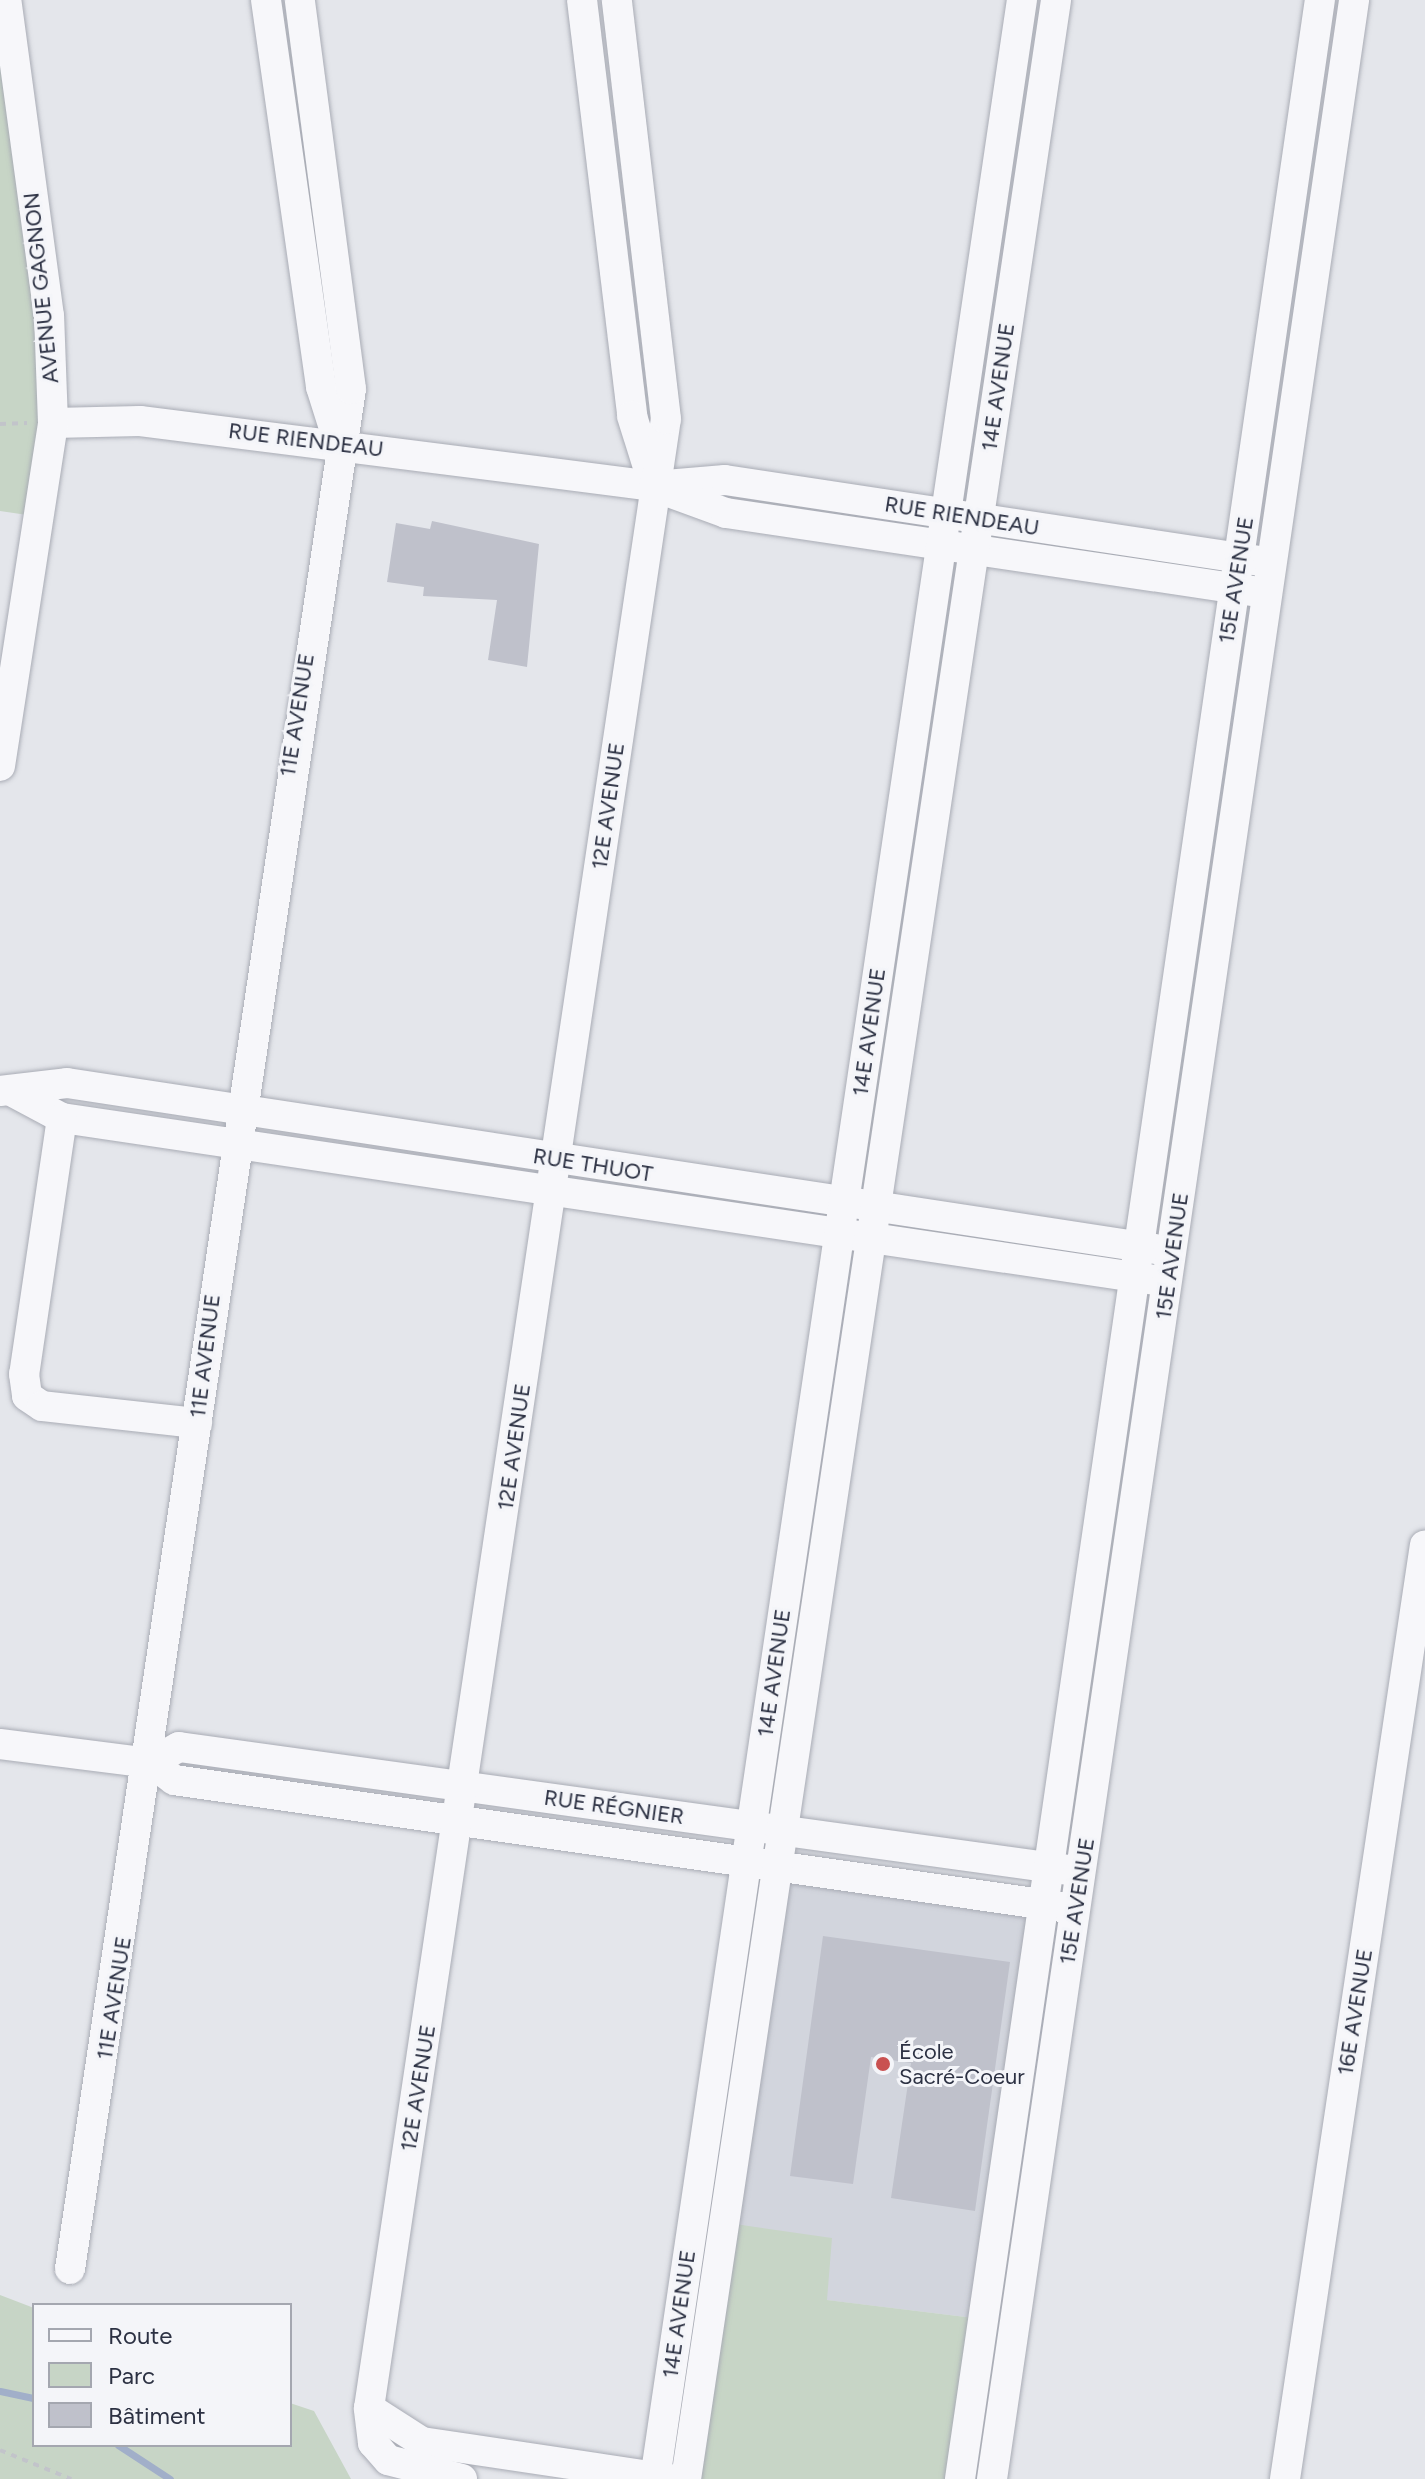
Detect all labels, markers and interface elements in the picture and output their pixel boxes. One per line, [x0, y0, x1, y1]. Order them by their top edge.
street label: AVENUE GAGNON [18, 191, 64, 385]
street label: 14E AVENUE [976, 321, 1020, 453]
street label: RUE RIENDEAU [227, 417, 385, 463]
street label: RUE RIENDEAU [883, 491, 1041, 541]
street label: 15E AVENUE [1213, 515, 1259, 645]
street label: 11E AVENUE [274, 651, 320, 779]
street label: 12E AVENUE [586, 741, 630, 871]
street label: 14E AVENUE [847, 966, 891, 1098]
street label: RUE THUOT [531, 1142, 655, 1188]
street label: 15E AVENUE [1150, 1191, 1194, 1321]
street label: 11E AVENUE [184, 1293, 226, 1419]
street label: 12E AVENUE [492, 1382, 536, 1512]
street label: 14E AVENUE [752, 1607, 796, 1739]
street label: RUE RÉGNIER [542, 1784, 686, 1830]
street label: 15E AVENUE [1054, 1836, 1100, 1966]
street label: 11E AVENUE [91, 1934, 137, 2062]
street label: 16E AVENUE [1332, 1947, 1378, 2077]
street label: 12E AVENUE [395, 2023, 441, 2153]
place label: École Sacré-Coeur [899, 2038, 1025, 2090]
marker: École Sacré-Coeur [874, 2055, 892, 2073]
street label: 14E AVENUE [657, 2248, 701, 2380]
legend [32, 2303, 292, 2447]
text: Route [108, 2321, 172, 2350]
text: Parc [108, 2361, 155, 2390]
text: Bâtiment [108, 2401, 206, 2430]

